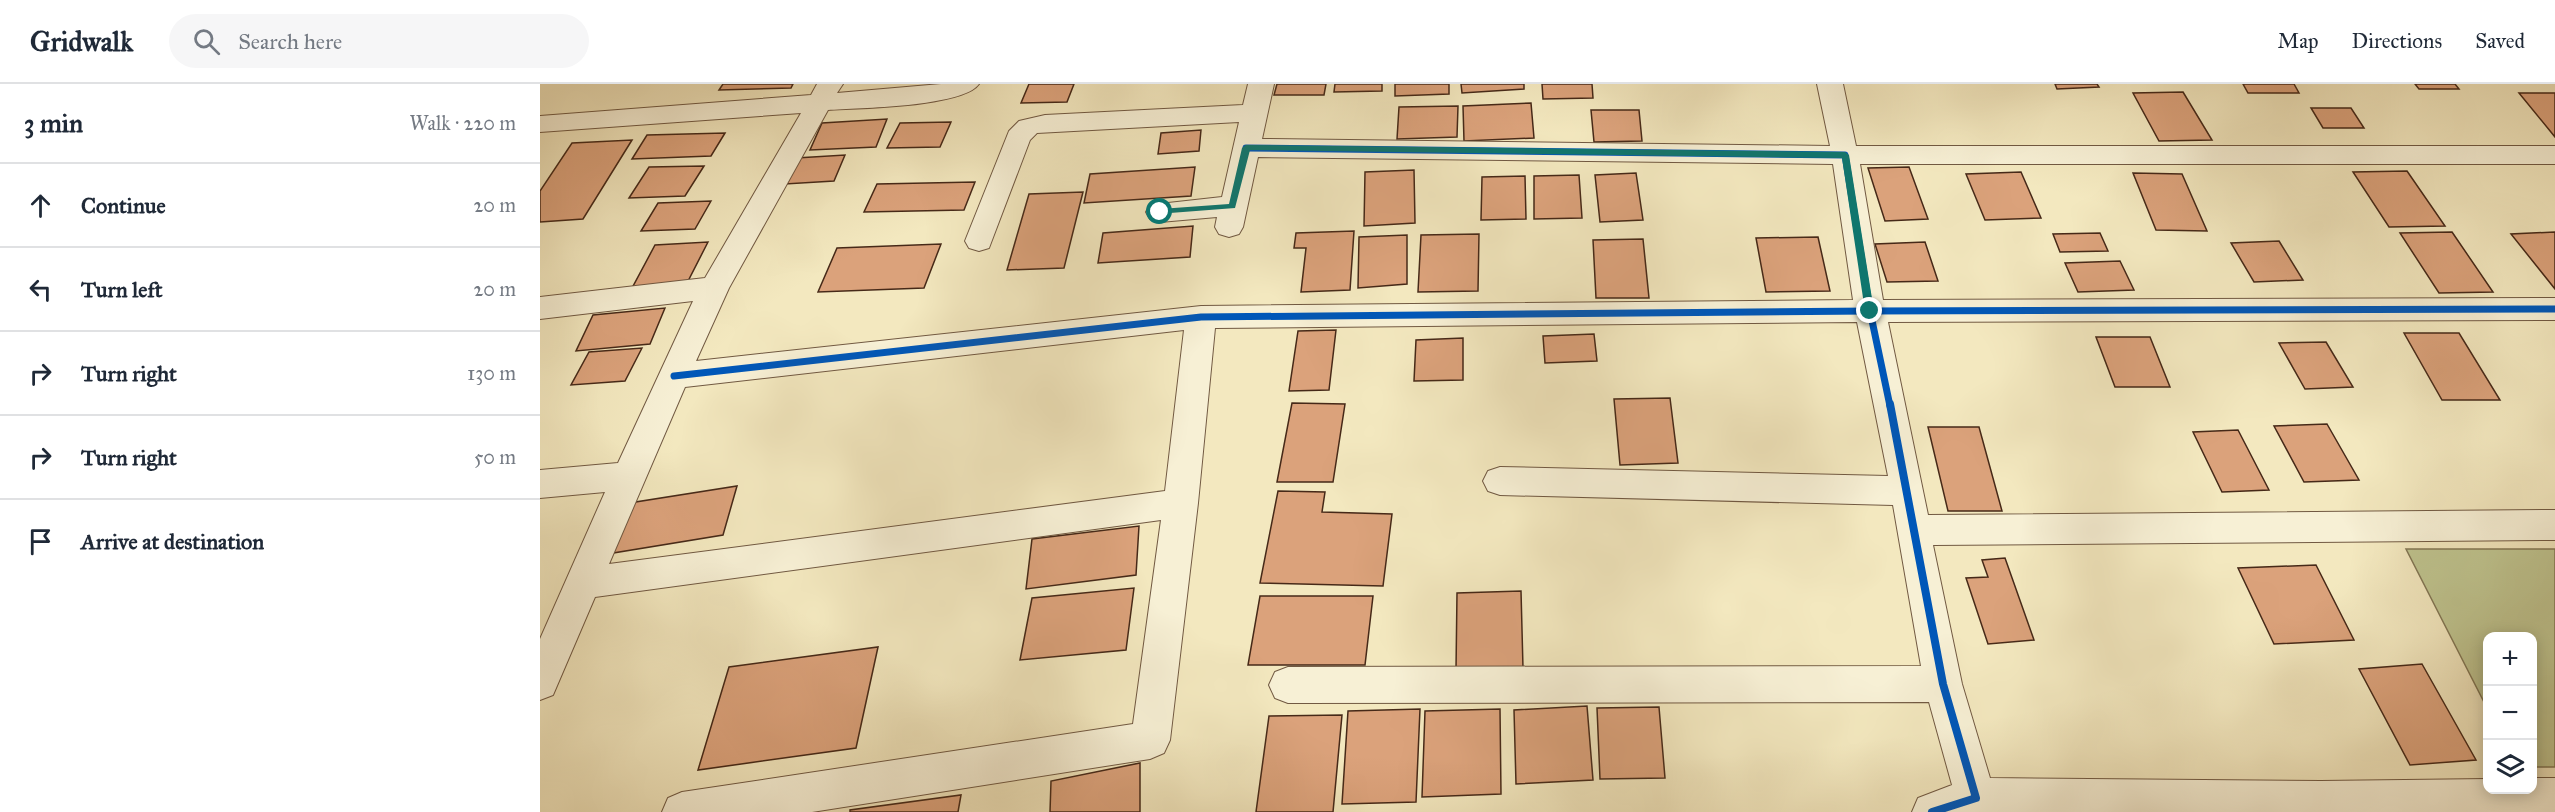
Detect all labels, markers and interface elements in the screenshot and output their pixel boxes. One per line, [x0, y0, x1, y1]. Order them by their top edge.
search box [169, 14, 589, 68]
text: Gridwalk [30, 24, 133, 59]
icon: search [190, 25, 223, 58]
text: Search here [238, 28, 342, 55]
text: Map [2278, 28, 2319, 54]
text: Directions [2352, 28, 2442, 54]
text: Saved [2475, 28, 2525, 54]
text: 3 min [24, 107, 83, 139]
text: Walk · 220 m [409, 111, 516, 135]
icon: ahead [24, 189, 57, 222]
text: Continue [81, 192, 166, 219]
text: 20 m [473, 193, 516, 217]
route start [1146, 198, 1172, 224]
icon: left [24, 273, 57, 306]
text: Turn left [81, 276, 163, 303]
text: 20 m [473, 277, 516, 301]
route end [1856, 297, 1882, 323]
icon: right [24, 357, 57, 390]
text: Turn right [81, 360, 177, 387]
text: 130 m [467, 361, 516, 385]
icon: right [24, 441, 57, 474]
text: Turn right [81, 444, 177, 471]
text: 50 m [474, 445, 516, 469]
icon: arrive [24, 525, 57, 558]
text: Arrive at destination [81, 528, 264, 555]
map controls [2483, 632, 2537, 794]
button: + [2483, 632, 2537, 686]
button: − [2483, 686, 2537, 740]
button: layers [2483, 740, 2537, 794]

